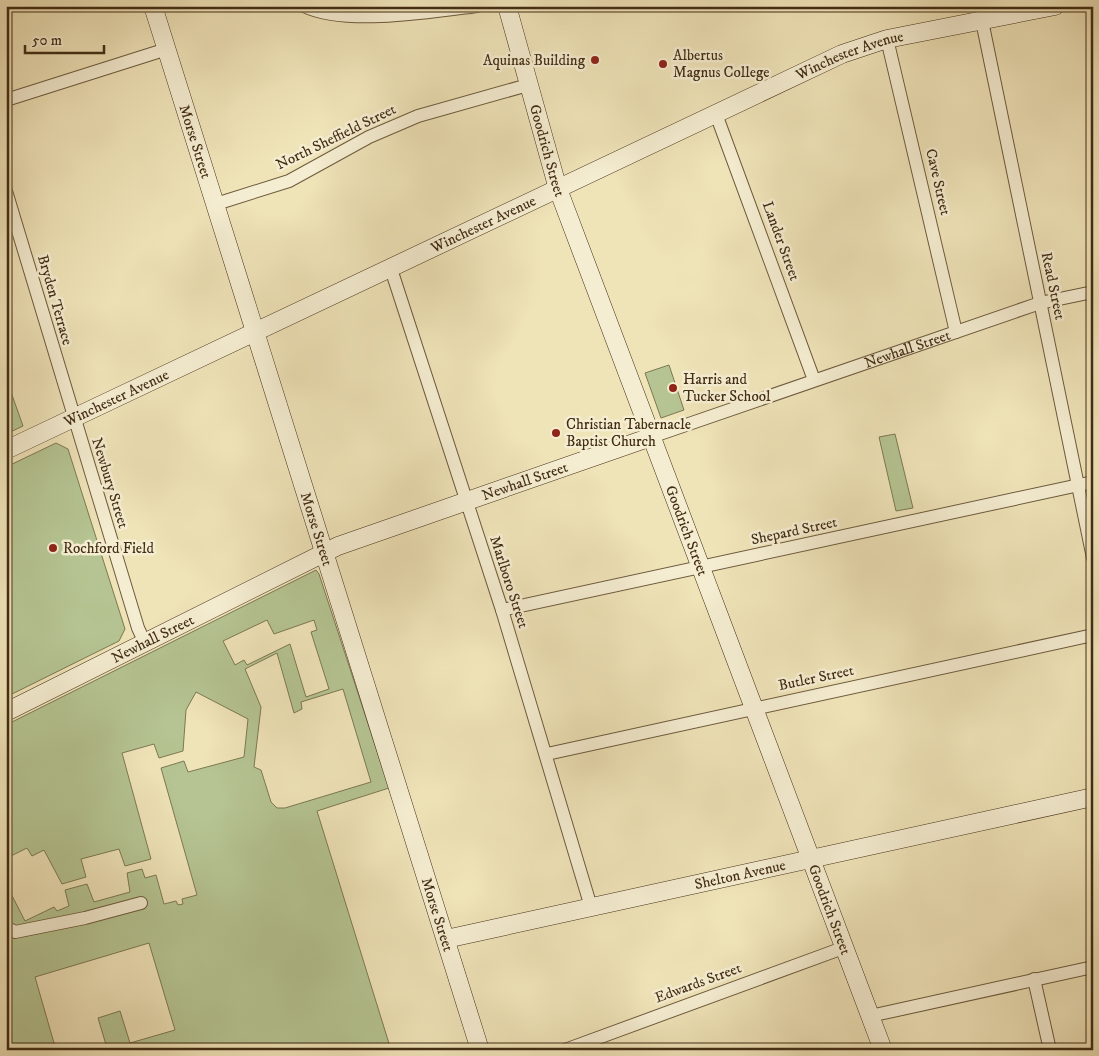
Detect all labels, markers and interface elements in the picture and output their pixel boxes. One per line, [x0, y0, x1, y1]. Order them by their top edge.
scale bar [25, 22, 104, 54]
street label: Winchester Avenue [792, 26, 905, 84]
text: 50 m [32, 31, 62, 50]
place label: Albertus Magnus College [673, 46, 770, 82]
place label: Aquinas Building [483, 51, 586, 70]
marker: Aquinas Building [589, 54, 601, 66]
marker: Albertus Magnus College [657, 58, 669, 70]
street label: North Sheffield Street [273, 100, 399, 174]
street label: Morse Street [175, 102, 216, 181]
street label: Goodrich Street [525, 102, 570, 200]
street label: Cave Street [921, 147, 955, 217]
street label: Winchester Avenue [427, 191, 539, 257]
street label: Lander Street [758, 199, 804, 283]
street label: Read Street [1037, 250, 1069, 322]
street label: Bryden Terrace [33, 253, 77, 347]
street label: Newhall Street [862, 325, 953, 372]
street label: Winchester Avenue [60, 365, 172, 431]
place label: Harris and Tucker School [683, 370, 771, 406]
marker: Harris and Tucker School [667, 382, 679, 394]
place label: Christian Tabernacle Baptist Church [566, 415, 691, 451]
marker: Christian Tabernacle Baptist Church [550, 427, 562, 439]
street label: Newbury Street [87, 436, 133, 531]
street label: Newhall Street [479, 457, 570, 505]
street label: Goodrich Street [661, 483, 713, 579]
street label: Morse Street [296, 490, 337, 568]
street label: Shepard Street [749, 513, 839, 549]
street label: Marlboro Street [485, 533, 533, 631]
place label: Rochford Field [63, 539, 154, 558]
marker: Rochford Field [47, 542, 59, 554]
street label: Newhall Street [108, 610, 197, 667]
street label: Butler Street [777, 661, 856, 695]
street label: Shelton Avenue [693, 855, 787, 894]
street label: Goodrich Street [804, 862, 856, 957]
street label: Morse Street [417, 875, 458, 954]
street label: Edwards Street [652, 958, 744, 1007]

